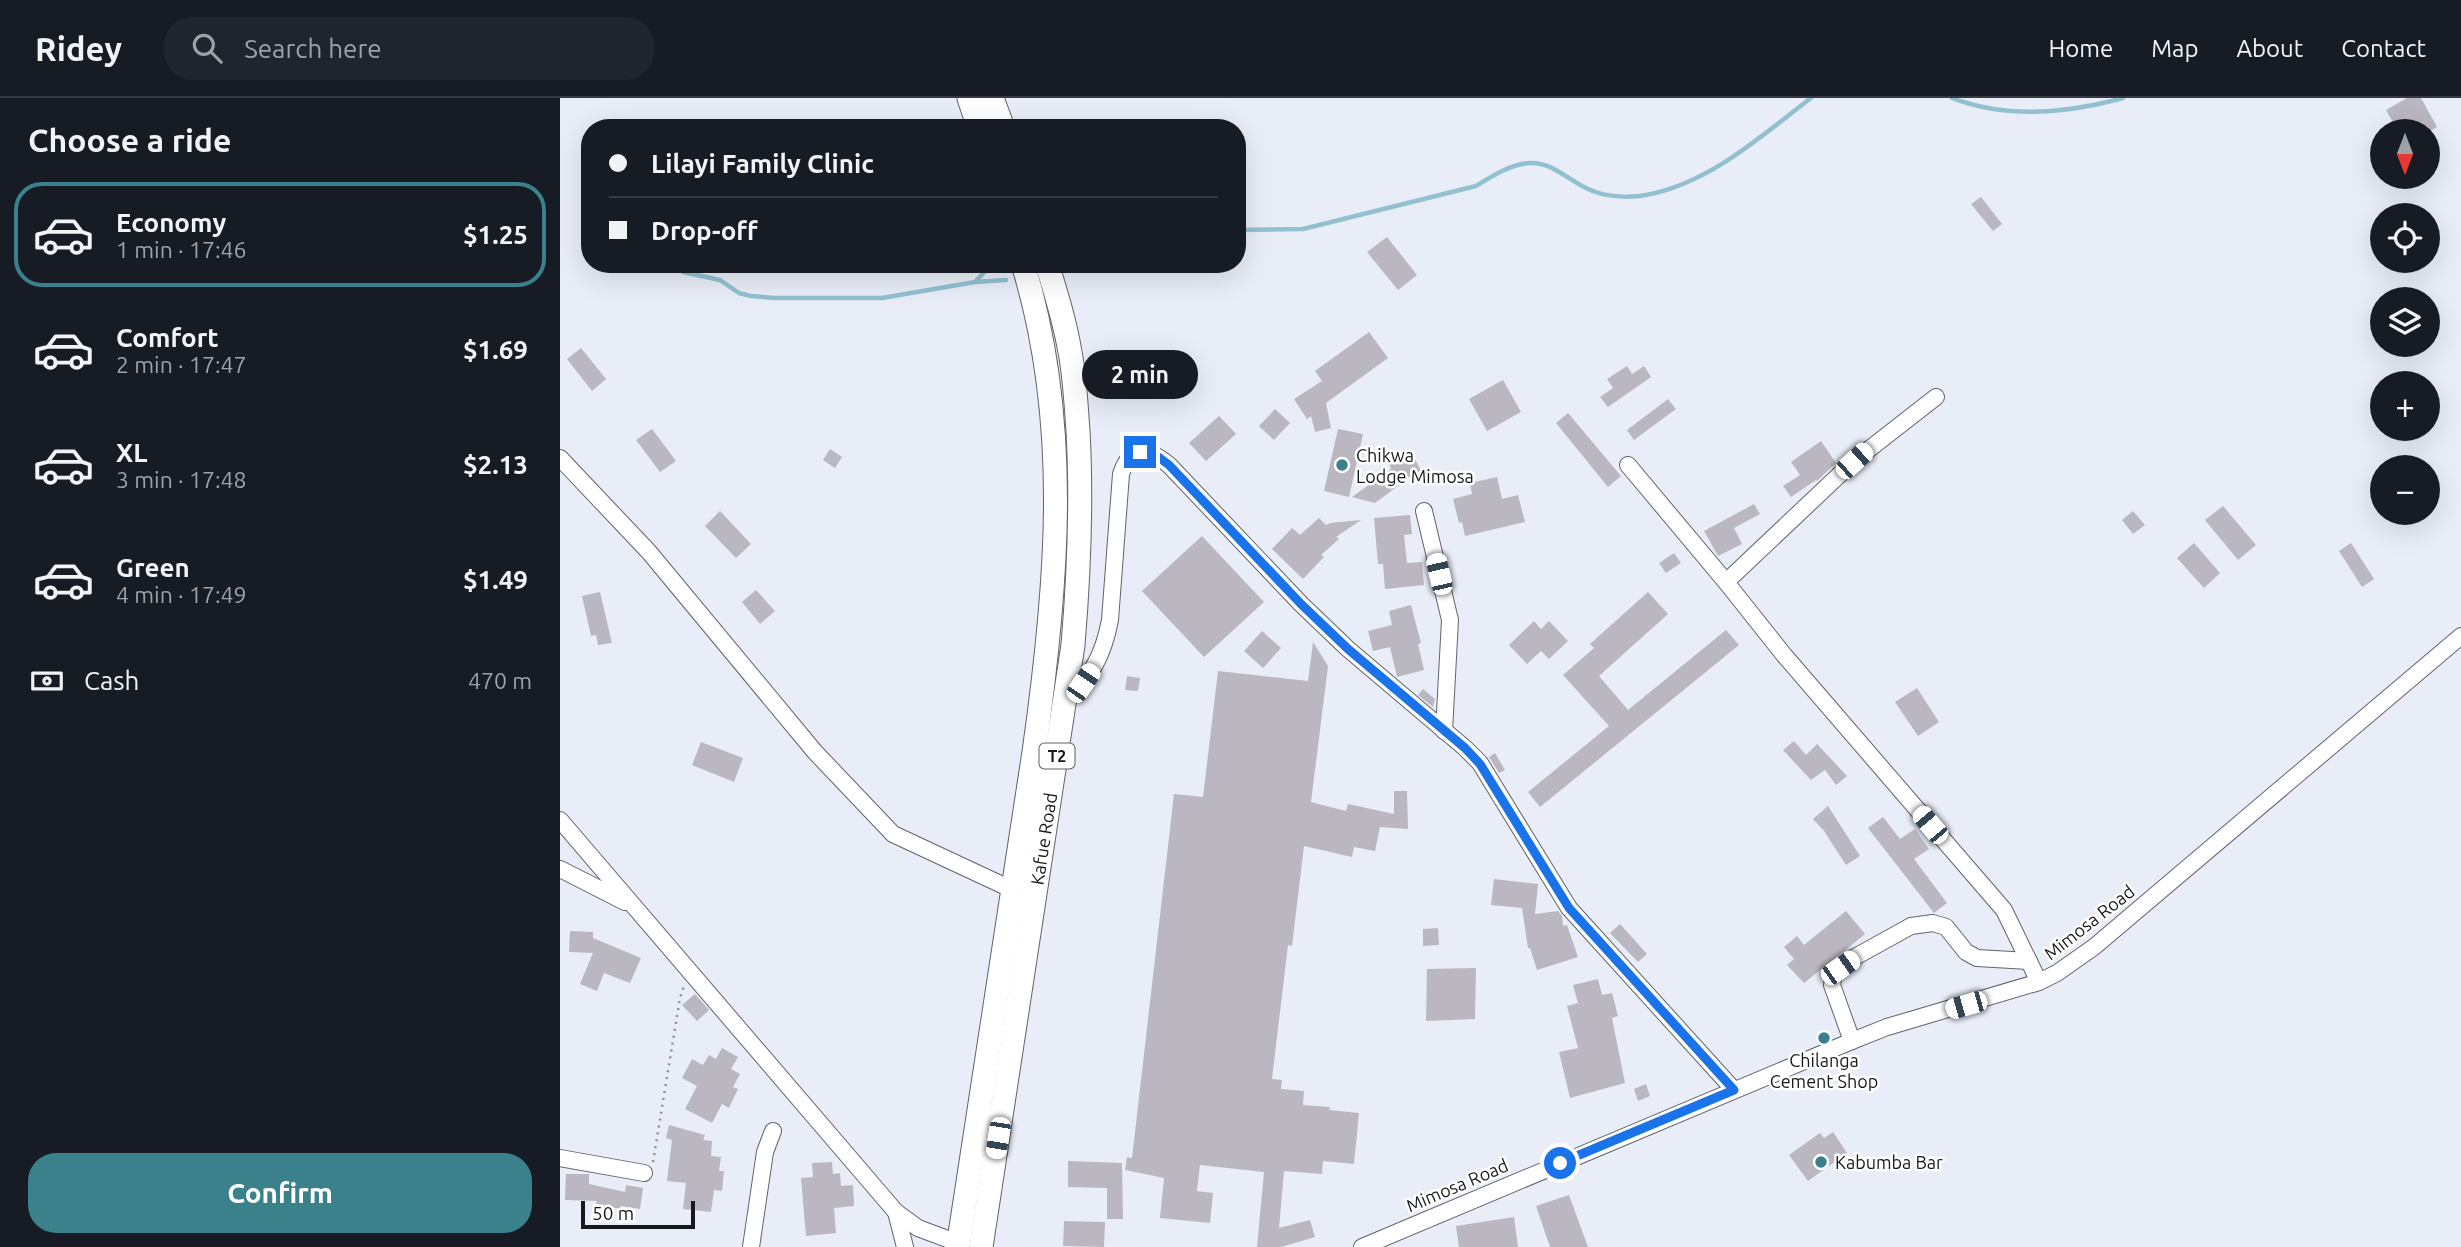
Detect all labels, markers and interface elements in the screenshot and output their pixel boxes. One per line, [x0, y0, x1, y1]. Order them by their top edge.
search box [164, 17, 654, 80]
icon: search [188, 29, 226, 67]
text: Ridey [35, 30, 122, 67]
text: Search here [244, 34, 382, 63]
text: Home [2048, 35, 2113, 62]
text: Map [2151, 35, 2198, 62]
text: About [2236, 35, 2303, 62]
text: Contact [2341, 35, 2426, 62]
north arrow [2370, 119, 2440, 189]
map controls [2370, 119, 2440, 525]
text: Choose a ride [28, 122, 231, 158]
text: Lilayi Family Clinic [651, 149, 874, 178]
icon: car [32, 203, 95, 266]
button: locate [2370, 203, 2440, 273]
text: Economy [116, 208, 226, 237]
text: Drop-off [651, 216, 758, 245]
text: $1.25 [463, 220, 528, 249]
text: 1 min · 17:46 [116, 237, 247, 262]
button: layers [2370, 287, 2440, 357]
icon: car [32, 318, 95, 381]
text: Comfort [116, 323, 219, 352]
text: $1.69 [463, 335, 528, 364]
callout: 2 min [1082, 350, 1198, 400]
text: 2 min · 17:47 [116, 352, 247, 377]
text: 2 min [1111, 362, 1169, 387]
button: + [2370, 371, 2440, 441]
icon: car [32, 433, 95, 496]
route end [1124, 436, 1156, 468]
text: XL [116, 438, 147, 467]
car [1832, 439, 1877, 483]
place label: Chikwa Lodge Mimosa [1356, 445, 1474, 486]
text: $2.13 [463, 450, 528, 479]
button: − [2370, 455, 2440, 525]
marker: Chikwa Lodge Mimosa [1334, 457, 1350, 473]
text: 3 min · 17:48 [116, 467, 247, 492]
icon: car [32, 548, 95, 611]
car [1425, 551, 1454, 597]
text: Green [116, 553, 190, 582]
text: $1.49 [463, 565, 528, 594]
text: 4 min · 17:49 [116, 582, 247, 607]
car [1063, 660, 1104, 706]
icon: cash [28, 662, 66, 700]
text: Cash [84, 666, 139, 695]
text: 470 m [468, 668, 532, 693]
road number: T2 [1040, 744, 1074, 768]
street label: Kafue Road [1026, 791, 1060, 886]
car [1909, 802, 1952, 848]
street label: Mimosa Road [2040, 881, 2138, 963]
car [1817, 947, 1864, 989]
car [1943, 989, 1990, 1021]
marker: Chilanga Cement Shop [1816, 1030, 1832, 1046]
place label: Chilanga Cement Shop [1770, 1050, 1878, 1091]
car [985, 1116, 1012, 1160]
route start [1544, 1147, 1576, 1179]
place label: Kabumba Bar [1835, 1152, 1943, 1172]
button: Confirm [28, 1153, 532, 1233]
marker: Kabumba Bar [1813, 1154, 1829, 1170]
street label: Mimosa Road [1403, 1155, 1511, 1215]
scale bar [581, 1198, 695, 1230]
text: 50 m [592, 1202, 634, 1224]

